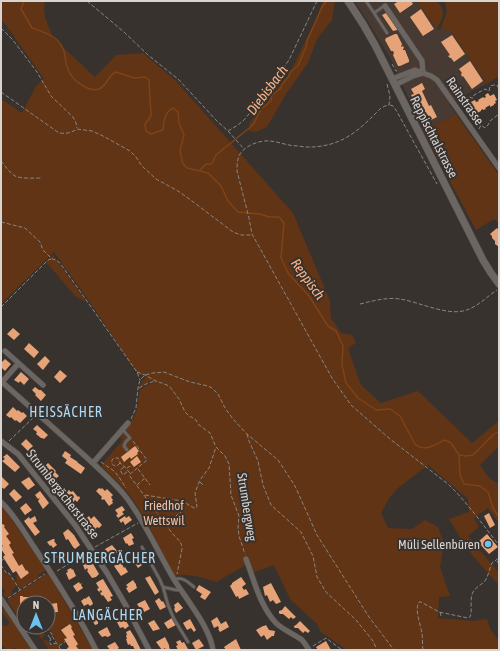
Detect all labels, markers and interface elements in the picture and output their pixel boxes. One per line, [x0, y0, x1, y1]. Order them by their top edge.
water label: Diebisbach [243, 62, 291, 118]
street label: Rainstrasse [443, 74, 487, 128]
street label: Reppischtalstrasse [407, 94, 461, 180]
water label: Reppisch [288, 255, 328, 303]
district label: HEISSÄCHER [29, 404, 103, 420]
street label: Strumbergächerstrasse [23, 446, 103, 542]
street label: Strumbergweg [234, 472, 260, 543]
park label: Friedhof Wettswil [143, 498, 185, 528]
place label: Müli Sellenbüren [398, 537, 480, 552]
marker: Müli Sellenbüren [483, 539, 493, 549]
district label: STRUMBERGÄCHER [44, 550, 156, 566]
north arrow [16, 595, 56, 635]
text: N [33, 599, 39, 611]
district label: LANGÄCHER [72, 607, 144, 623]

